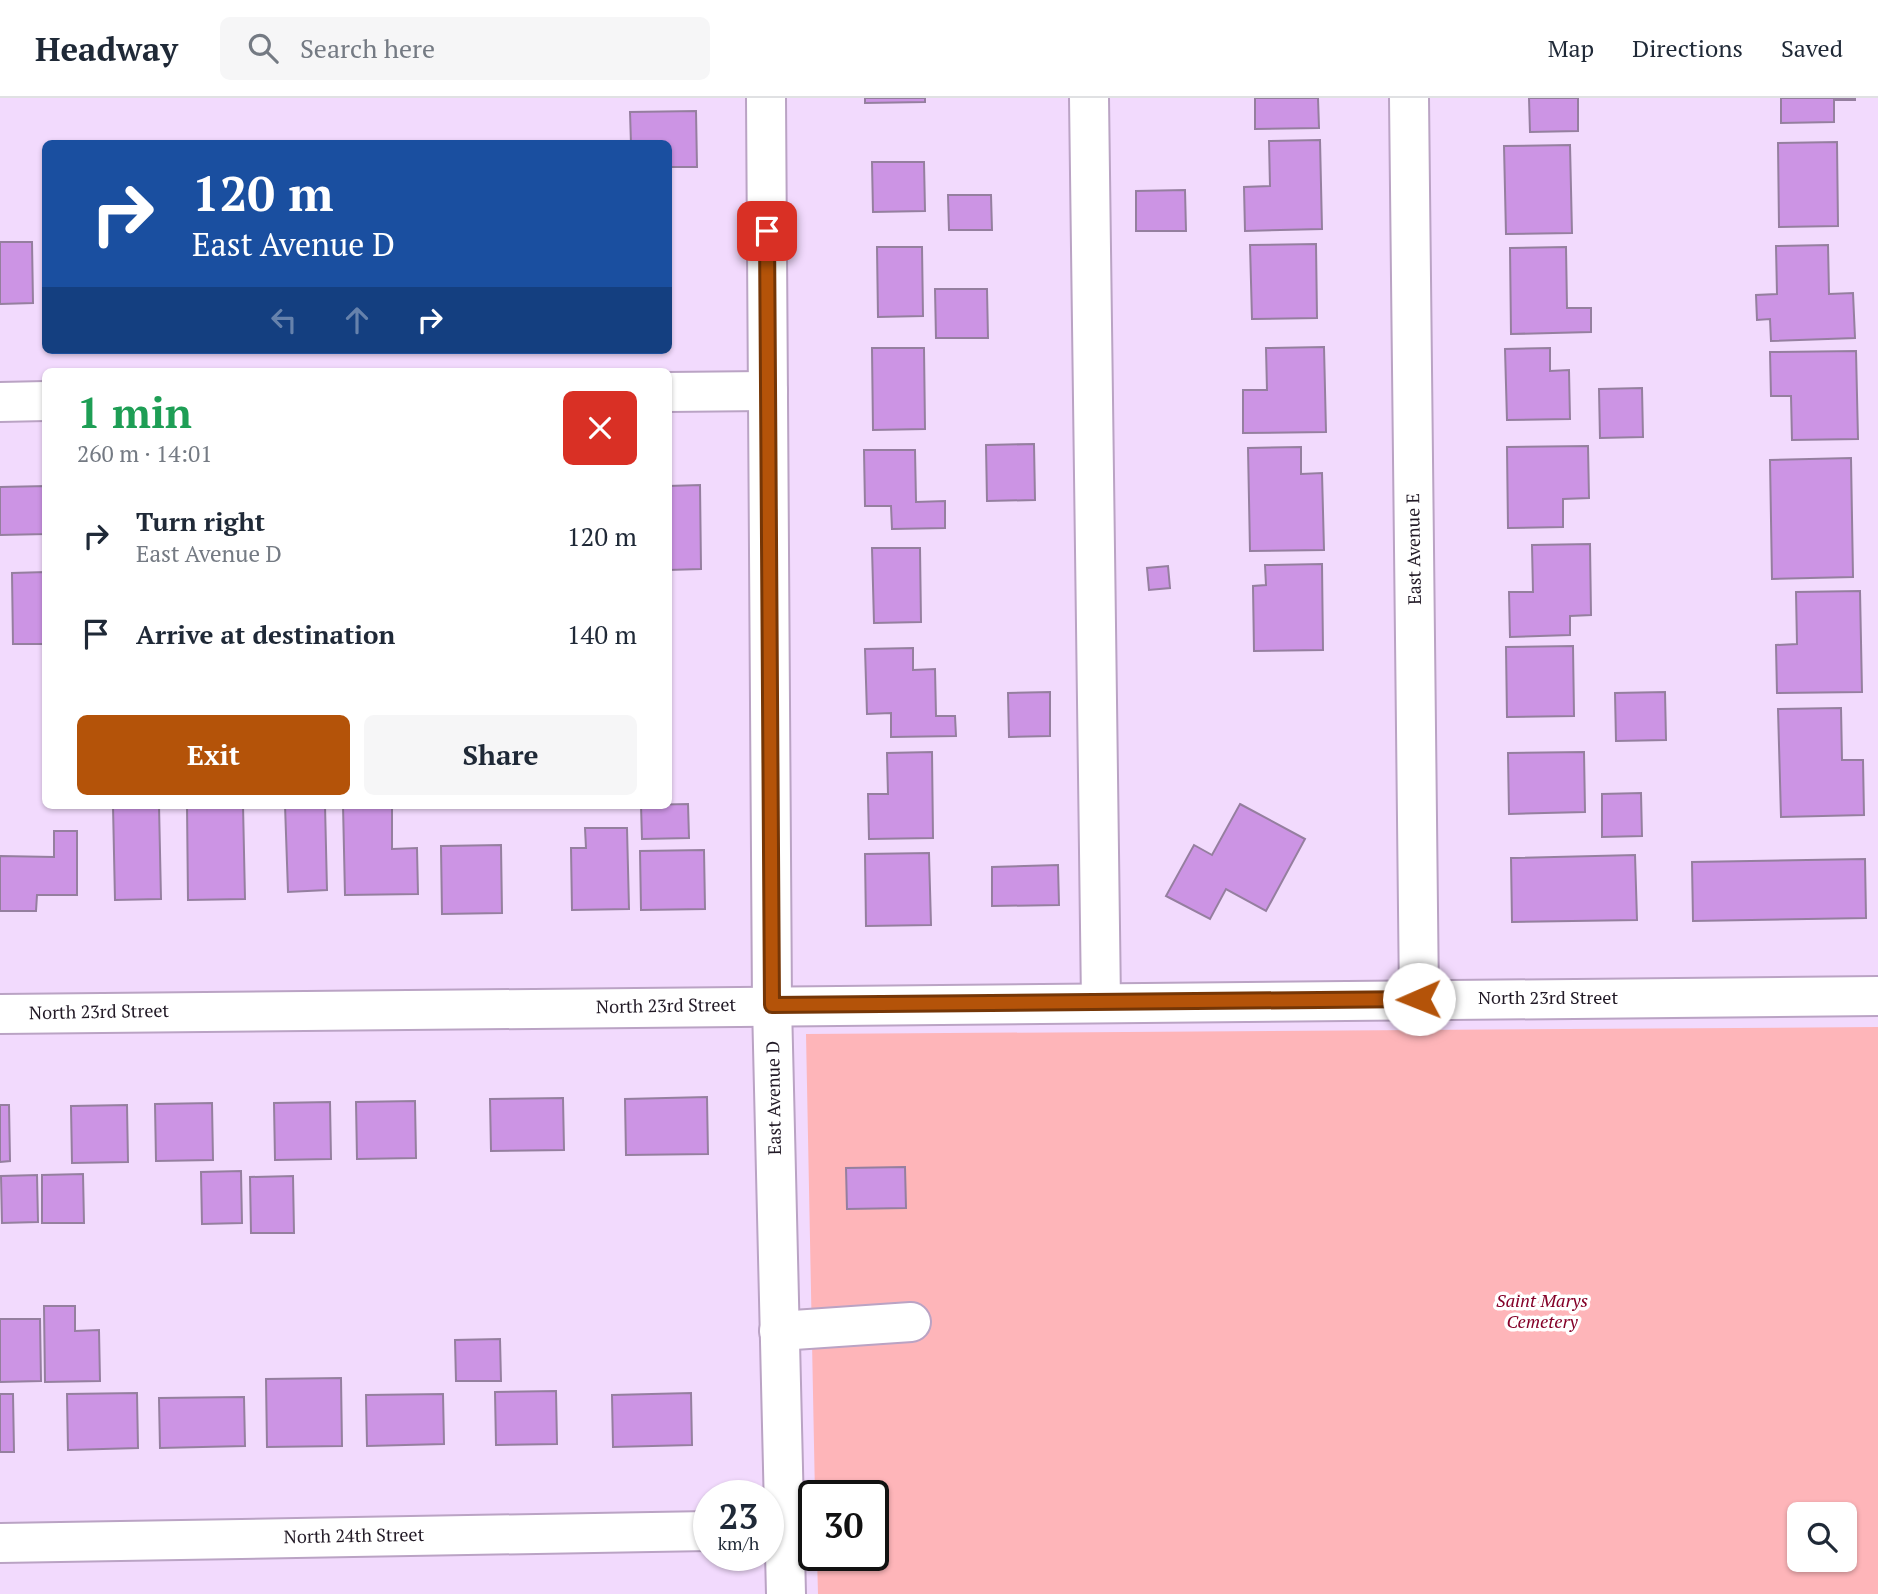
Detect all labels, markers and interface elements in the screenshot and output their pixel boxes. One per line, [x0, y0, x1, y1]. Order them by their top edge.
search box [220, 17, 710, 80]
text: Headway [35, 27, 178, 70]
icon: search [244, 29, 282, 67]
text: Search here [300, 31, 435, 65]
text: Map [1548, 32, 1594, 64]
text: Directions [1632, 32, 1743, 64]
text: Saved [1781, 32, 1843, 64]
text: 120 m [192, 160, 334, 225]
icon: right [77, 168, 168, 259]
pin [737, 201, 797, 261]
icon: arrive [748, 212, 786, 250]
text: East Avenue D [192, 223, 395, 265]
icon: left [265, 301, 303, 339]
icon: ahead [338, 301, 376, 339]
icon: right [411, 301, 449, 339]
text: 1 min [77, 384, 192, 440]
button: close [563, 391, 637, 465]
text: 260 m · 14:01 [77, 438, 212, 469]
street label: East Avenue E [1400, 493, 1426, 605]
text: Turn right [136, 504, 265, 538]
icon: right [77, 517, 115, 555]
text: 120 m [567, 519, 637, 553]
text: East Avenue D [136, 538, 282, 569]
icon: arrive [77, 615, 115, 653]
text: Arrive at destination [136, 617, 395, 651]
text: 140 m [567, 617, 637, 651]
button: Exit [77, 715, 350, 795]
button: Share [364, 715, 637, 795]
position arrow [1382, 962, 1456, 1036]
street label: North 23rd Street [1478, 985, 1618, 1009]
street label: North 23rd Street [596, 992, 737, 1018]
street label: North 23rd Street [29, 998, 170, 1024]
street label: East Avenue D [760, 1041, 786, 1155]
park label: Saint Marys Cemetery [1496, 1288, 1588, 1333]
speed limit sign: 30 [798, 1480, 889, 1571]
text: 23 [719, 1493, 758, 1539]
map controls [1787, 1502, 1857, 1572]
button: search [1787, 1502, 1857, 1572]
street label: North 24th Street [284, 1522, 425, 1548]
text: km/h [718, 1531, 759, 1555]

